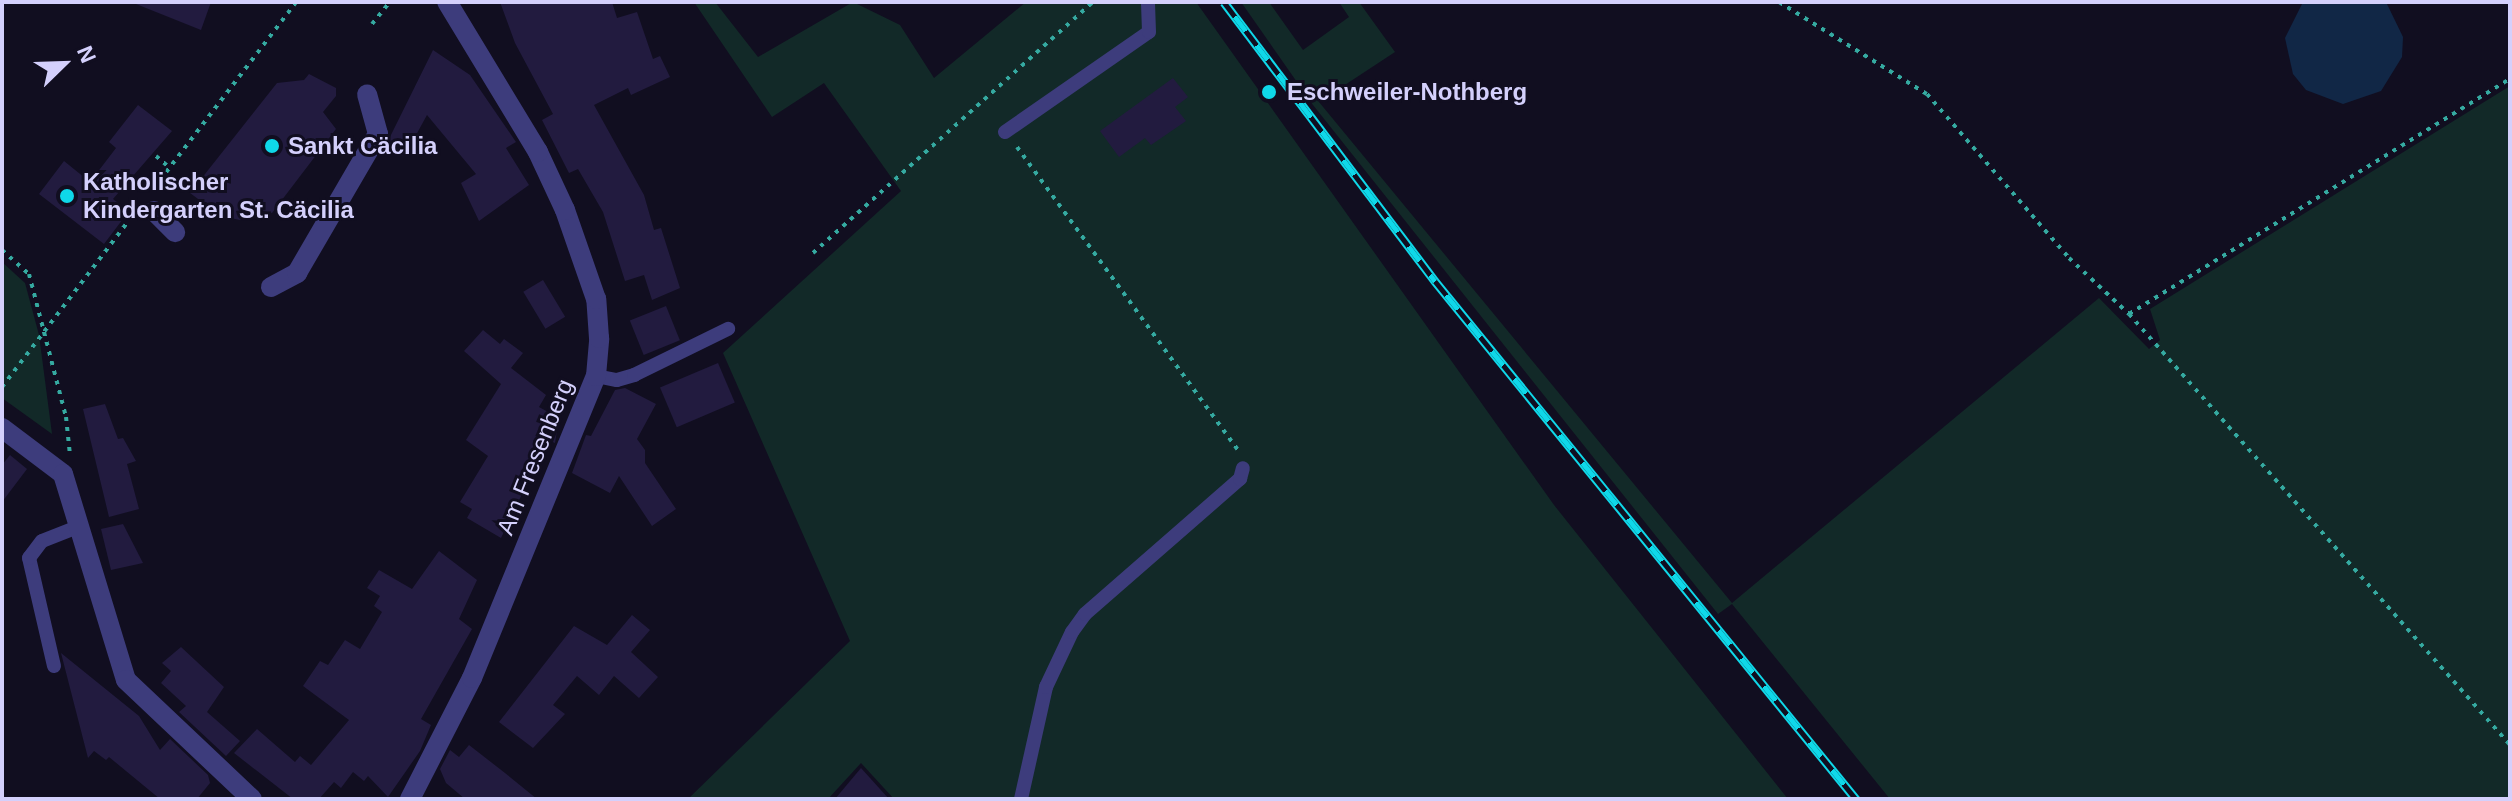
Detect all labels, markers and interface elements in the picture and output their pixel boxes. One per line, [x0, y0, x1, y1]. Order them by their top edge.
north arrow [24, 24, 104, 104]
text: N [72, 42, 101, 67]
place label: Eschweiler-Nothberg [1287, 78, 1527, 106]
marker: Eschweiler-Nothberg [1258, 81, 1280, 103]
place label: Sankt Cäcilia [288, 132, 437, 160]
marker: Sankt Cäcilia [263, 137, 281, 155]
place label: Katholischer Kindergarten St. Cäcilia [83, 168, 354, 224]
marker: Katholischer Kindergarten St. Cäcilia [58, 187, 76, 205]
street label: Am Fresenberg [491, 375, 579, 539]

